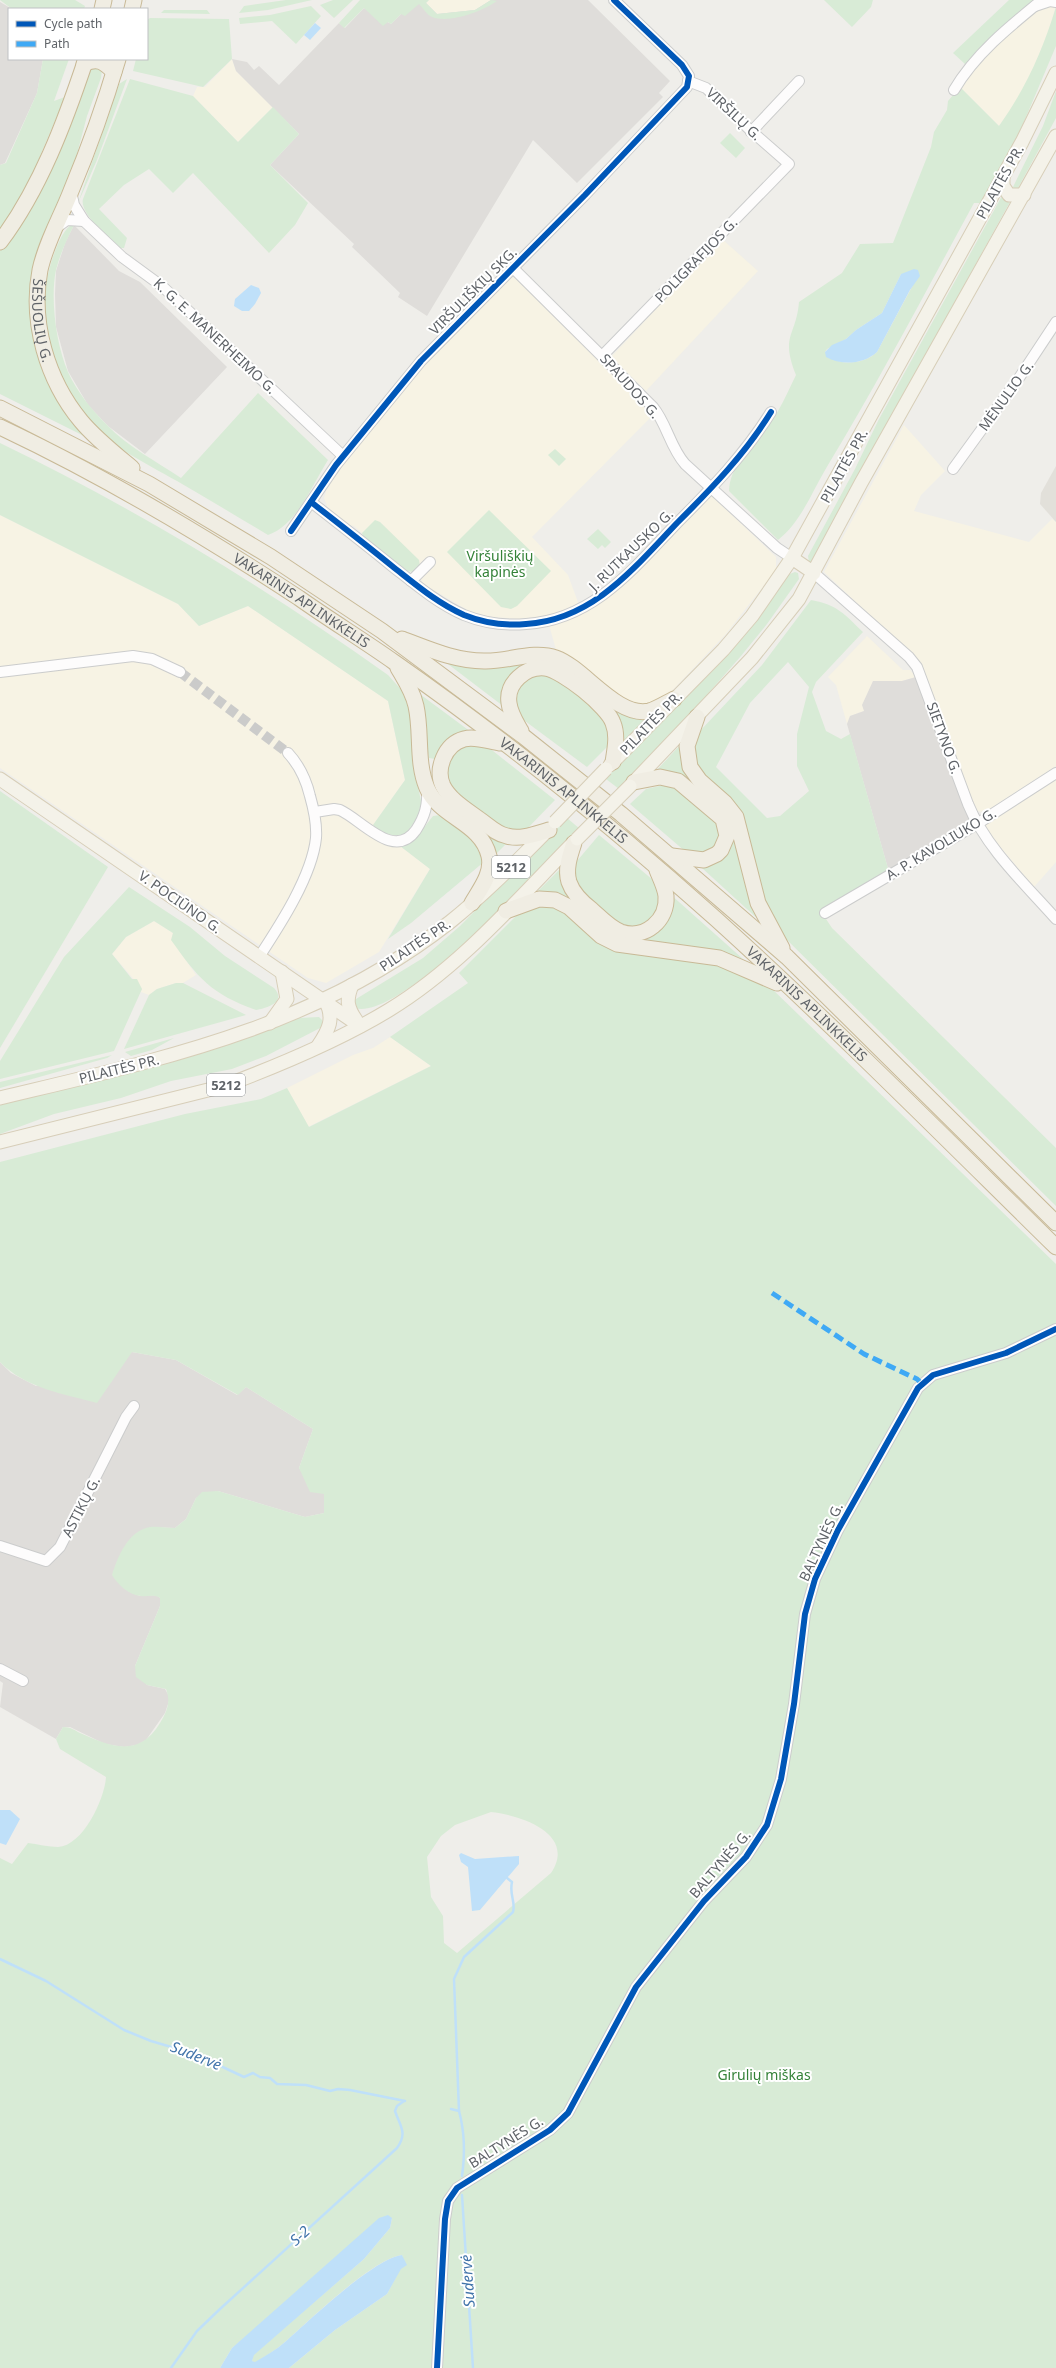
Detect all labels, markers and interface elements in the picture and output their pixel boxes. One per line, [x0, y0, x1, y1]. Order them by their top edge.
legend [8, 8, 148, 60]
text: Cycle path [44, 15, 102, 32]
text: Path [44, 35, 70, 52]
street label: VIRŠILŲ G. [703, 83, 766, 144]
street label: PILAITĖS PR. [971, 141, 1028, 222]
street label: POLIGRAFIJOS G. [650, 213, 741, 306]
street label: VIRŠULIŠKIŲ SKG. [425, 243, 521, 339]
street label: K. G. E. MANERHEIMO G. [150, 274, 281, 398]
street label: ŠEŠUOLIŲ G. [28, 278, 57, 365]
street label: SPAUDOS G. [596, 349, 665, 422]
street label: MĖNULIO G. [974, 357, 1037, 434]
street label: PILAITĖS PR. [815, 425, 872, 506]
street label: J. RUTKAUSKO G. [583, 504, 677, 596]
park label: Viršuliškių kapinės [467, 546, 533, 581]
street label: VAKARINIS APLINKKELIS [230, 548, 374, 652]
street label: PILAITĖS PR. [615, 687, 686, 759]
street label: SIETYNO G. [923, 699, 966, 776]
street label: VAKARINIS APLINKKELIS [496, 733, 632, 848]
street label: A. P. KAVOLIUKO G. [882, 803, 1000, 884]
road number: 5212 [492, 856, 530, 878]
street label: V. POCIŪNO G. [135, 866, 226, 937]
street label: PILAITĖS PR. [375, 914, 454, 975]
street label: VAKARINIS APLINKKELIS [743, 942, 872, 1066]
street label: PILAITĖS PR. [77, 1049, 161, 1088]
road number: 5212 [207, 1074, 245, 1096]
street label: ASTIKŲ G. [57, 1473, 104, 1540]
street label: BALTYNĖS G. [794, 1499, 847, 1584]
street label: BALTYNĖS G. [685, 1826, 755, 1902]
water label: Sudervė [168, 2036, 225, 2074]
park label: Girulių miškas [717, 2065, 811, 2084]
street label: BALTYNĖS G. [465, 2111, 547, 2172]
water label: S-2 [285, 2221, 314, 2250]
water label: Sudervė [455, 2253, 479, 2308]

